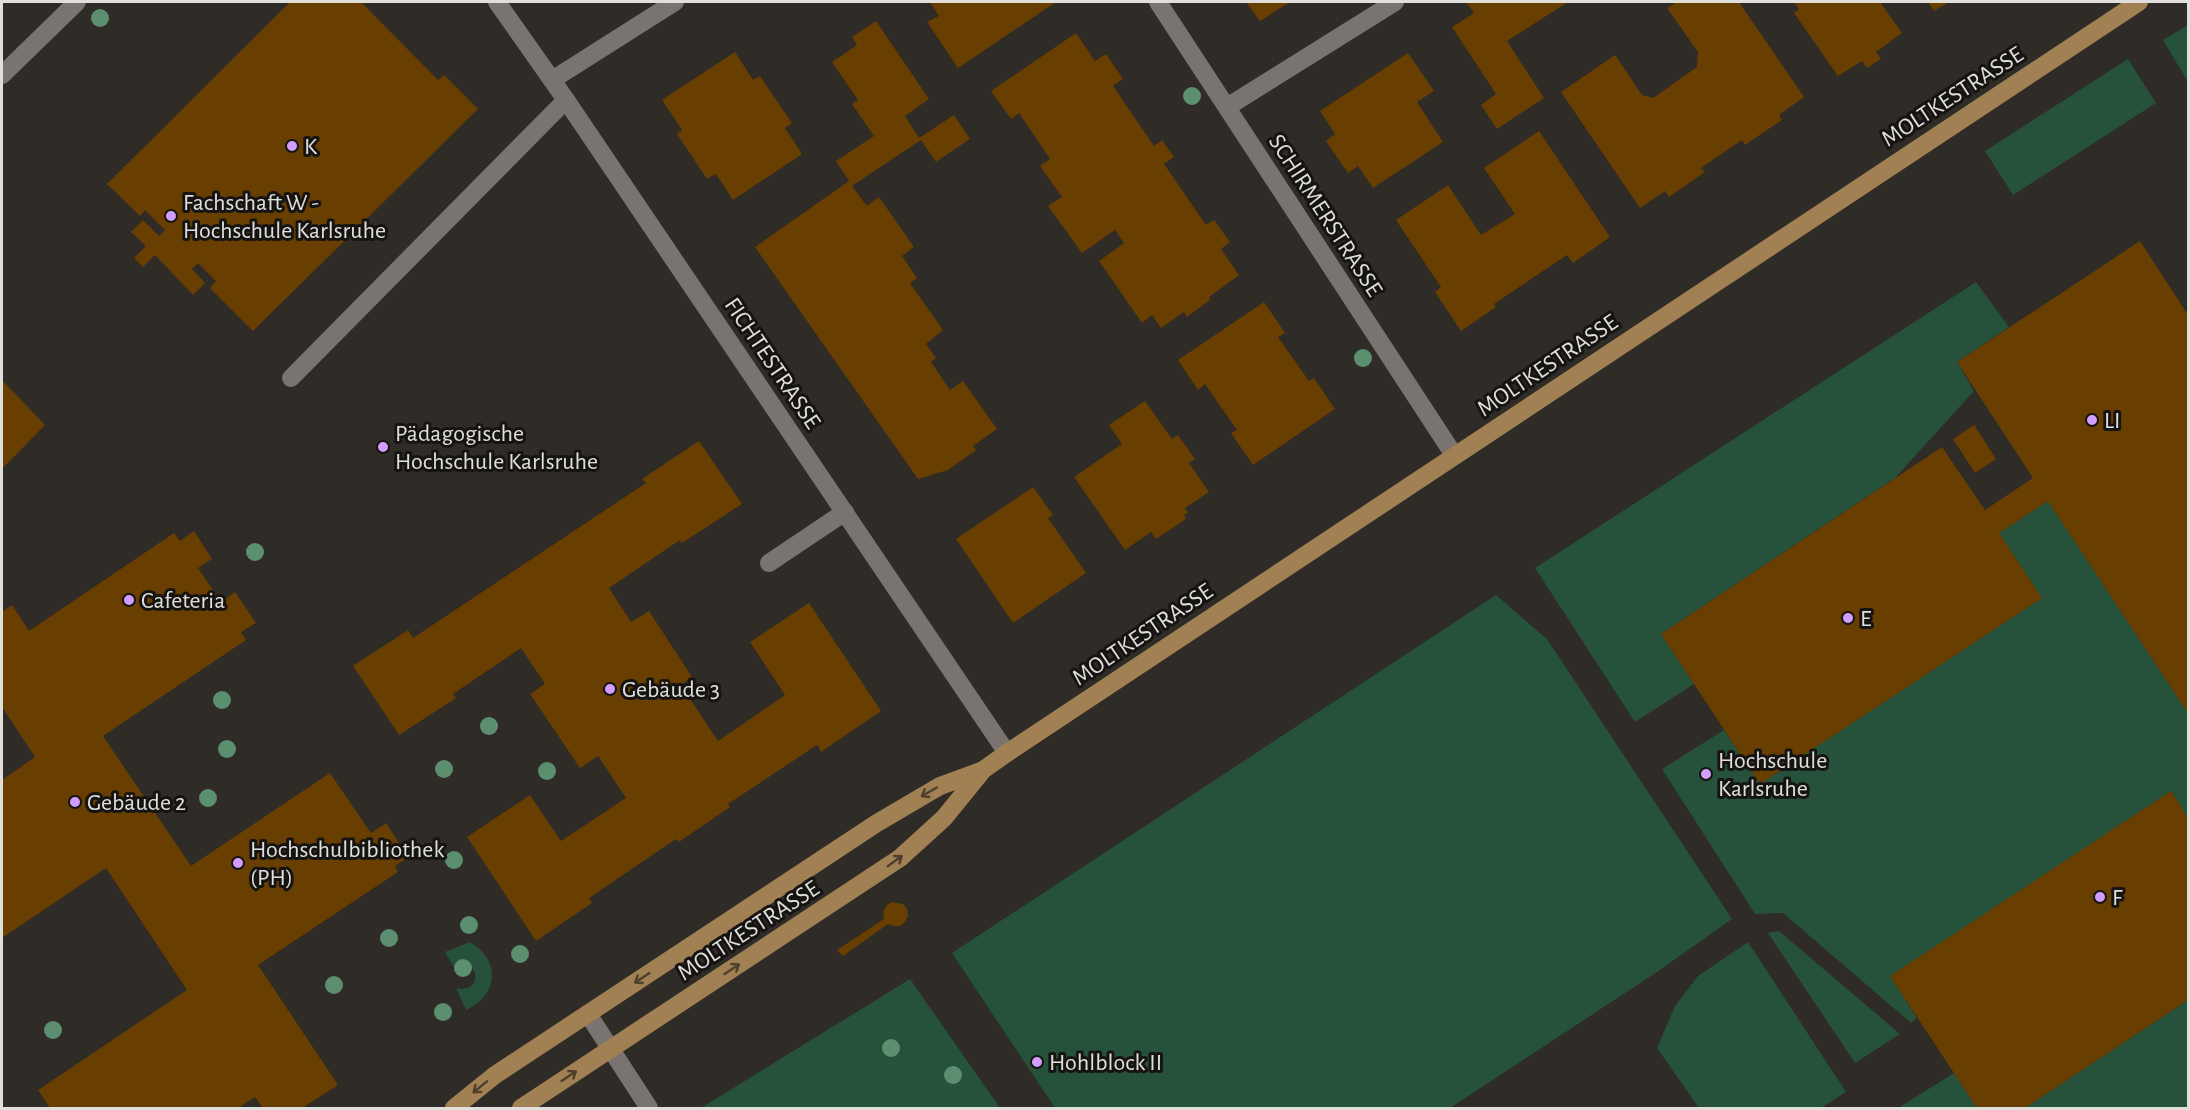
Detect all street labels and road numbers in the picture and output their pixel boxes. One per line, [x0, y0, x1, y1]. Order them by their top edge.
street label: MOLTKESTRASSE [1877, 42, 2028, 151]
street label: SCHIRMERSTRASSE [1264, 130, 1387, 301]
street label: FICHTESTRASSE [720, 294, 825, 434]
street label: MOLTKESTRASSE [1473, 310, 1622, 422]
street label: MOLTKESTRASSE [1068, 579, 1217, 691]
street label: MOLTKESTRASSE [673, 876, 824, 985]

